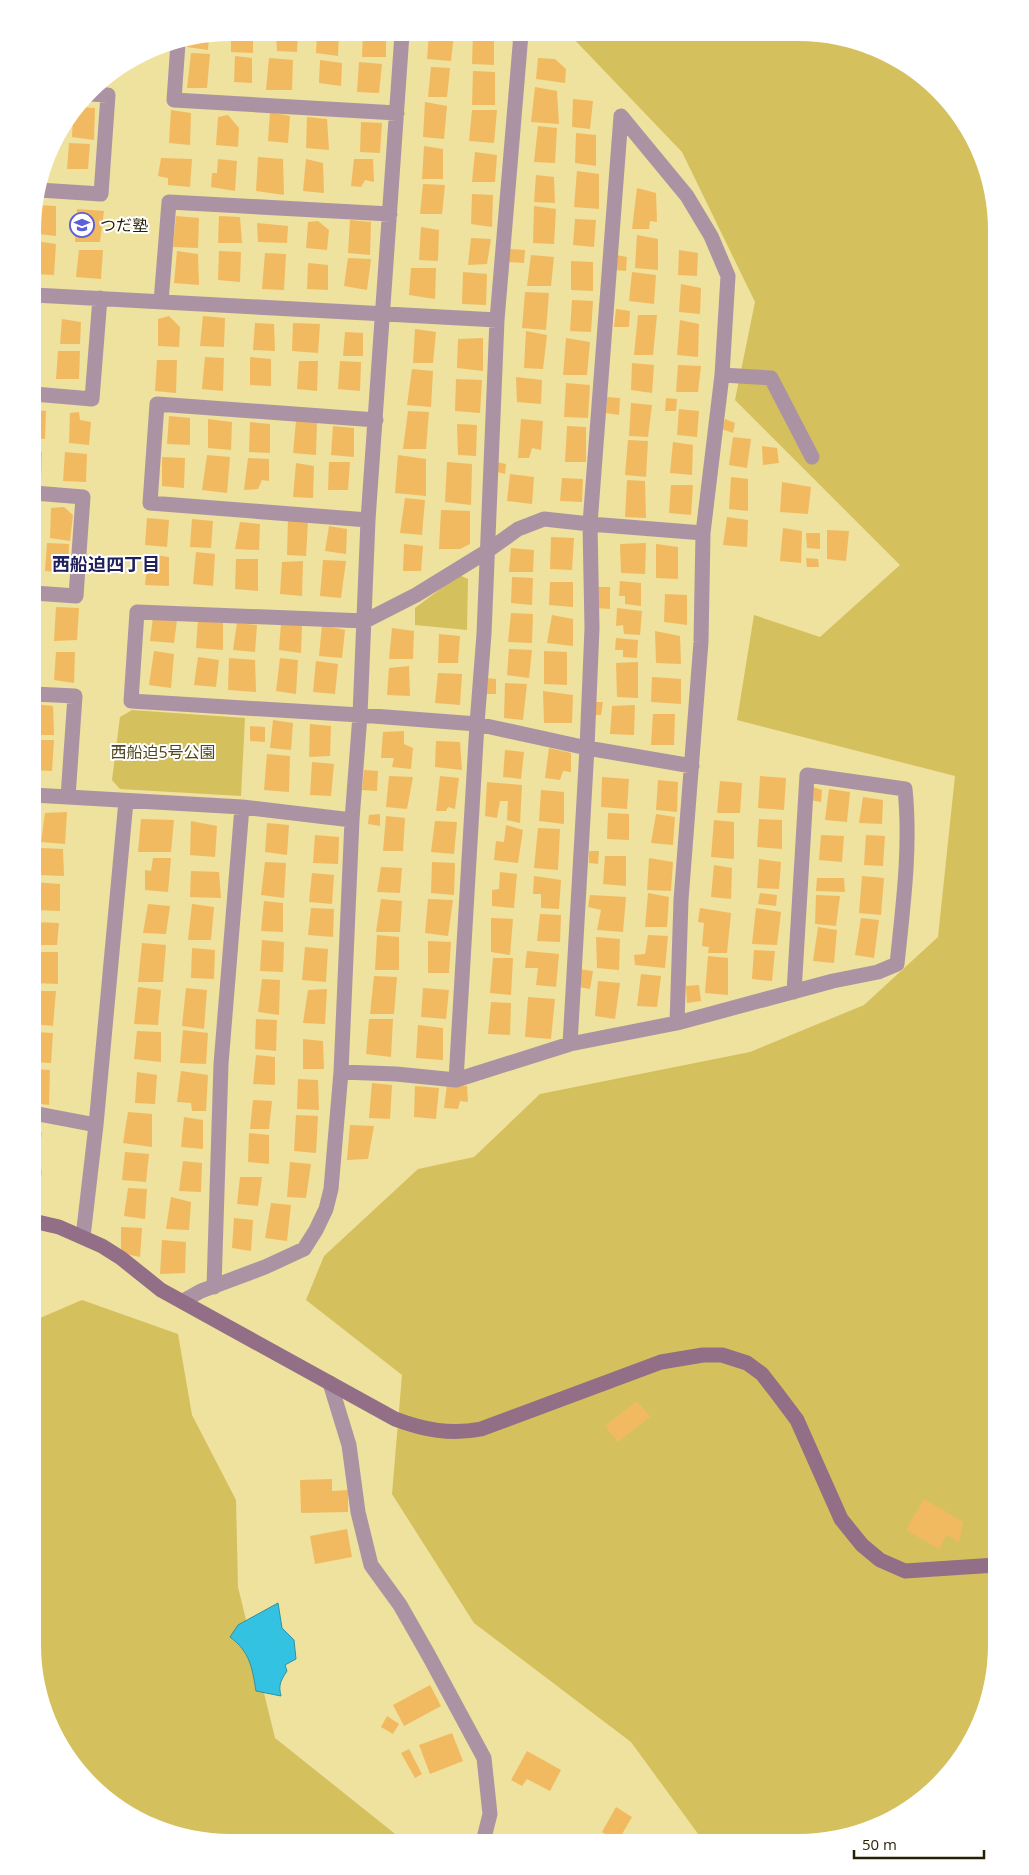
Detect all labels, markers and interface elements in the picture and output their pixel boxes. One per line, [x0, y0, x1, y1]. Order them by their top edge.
school or university icon: つだ塾 [69, 212, 95, 238]
place label: つだ塾 [100, 214, 148, 236]
district label: 西船迫四丁目 [52, 552, 160, 576]
park label: 西船迫5号公園 [110, 741, 216, 763]
scale bar [854, 1828, 984, 1860]
text: 50 m [862, 1834, 897, 1854]

